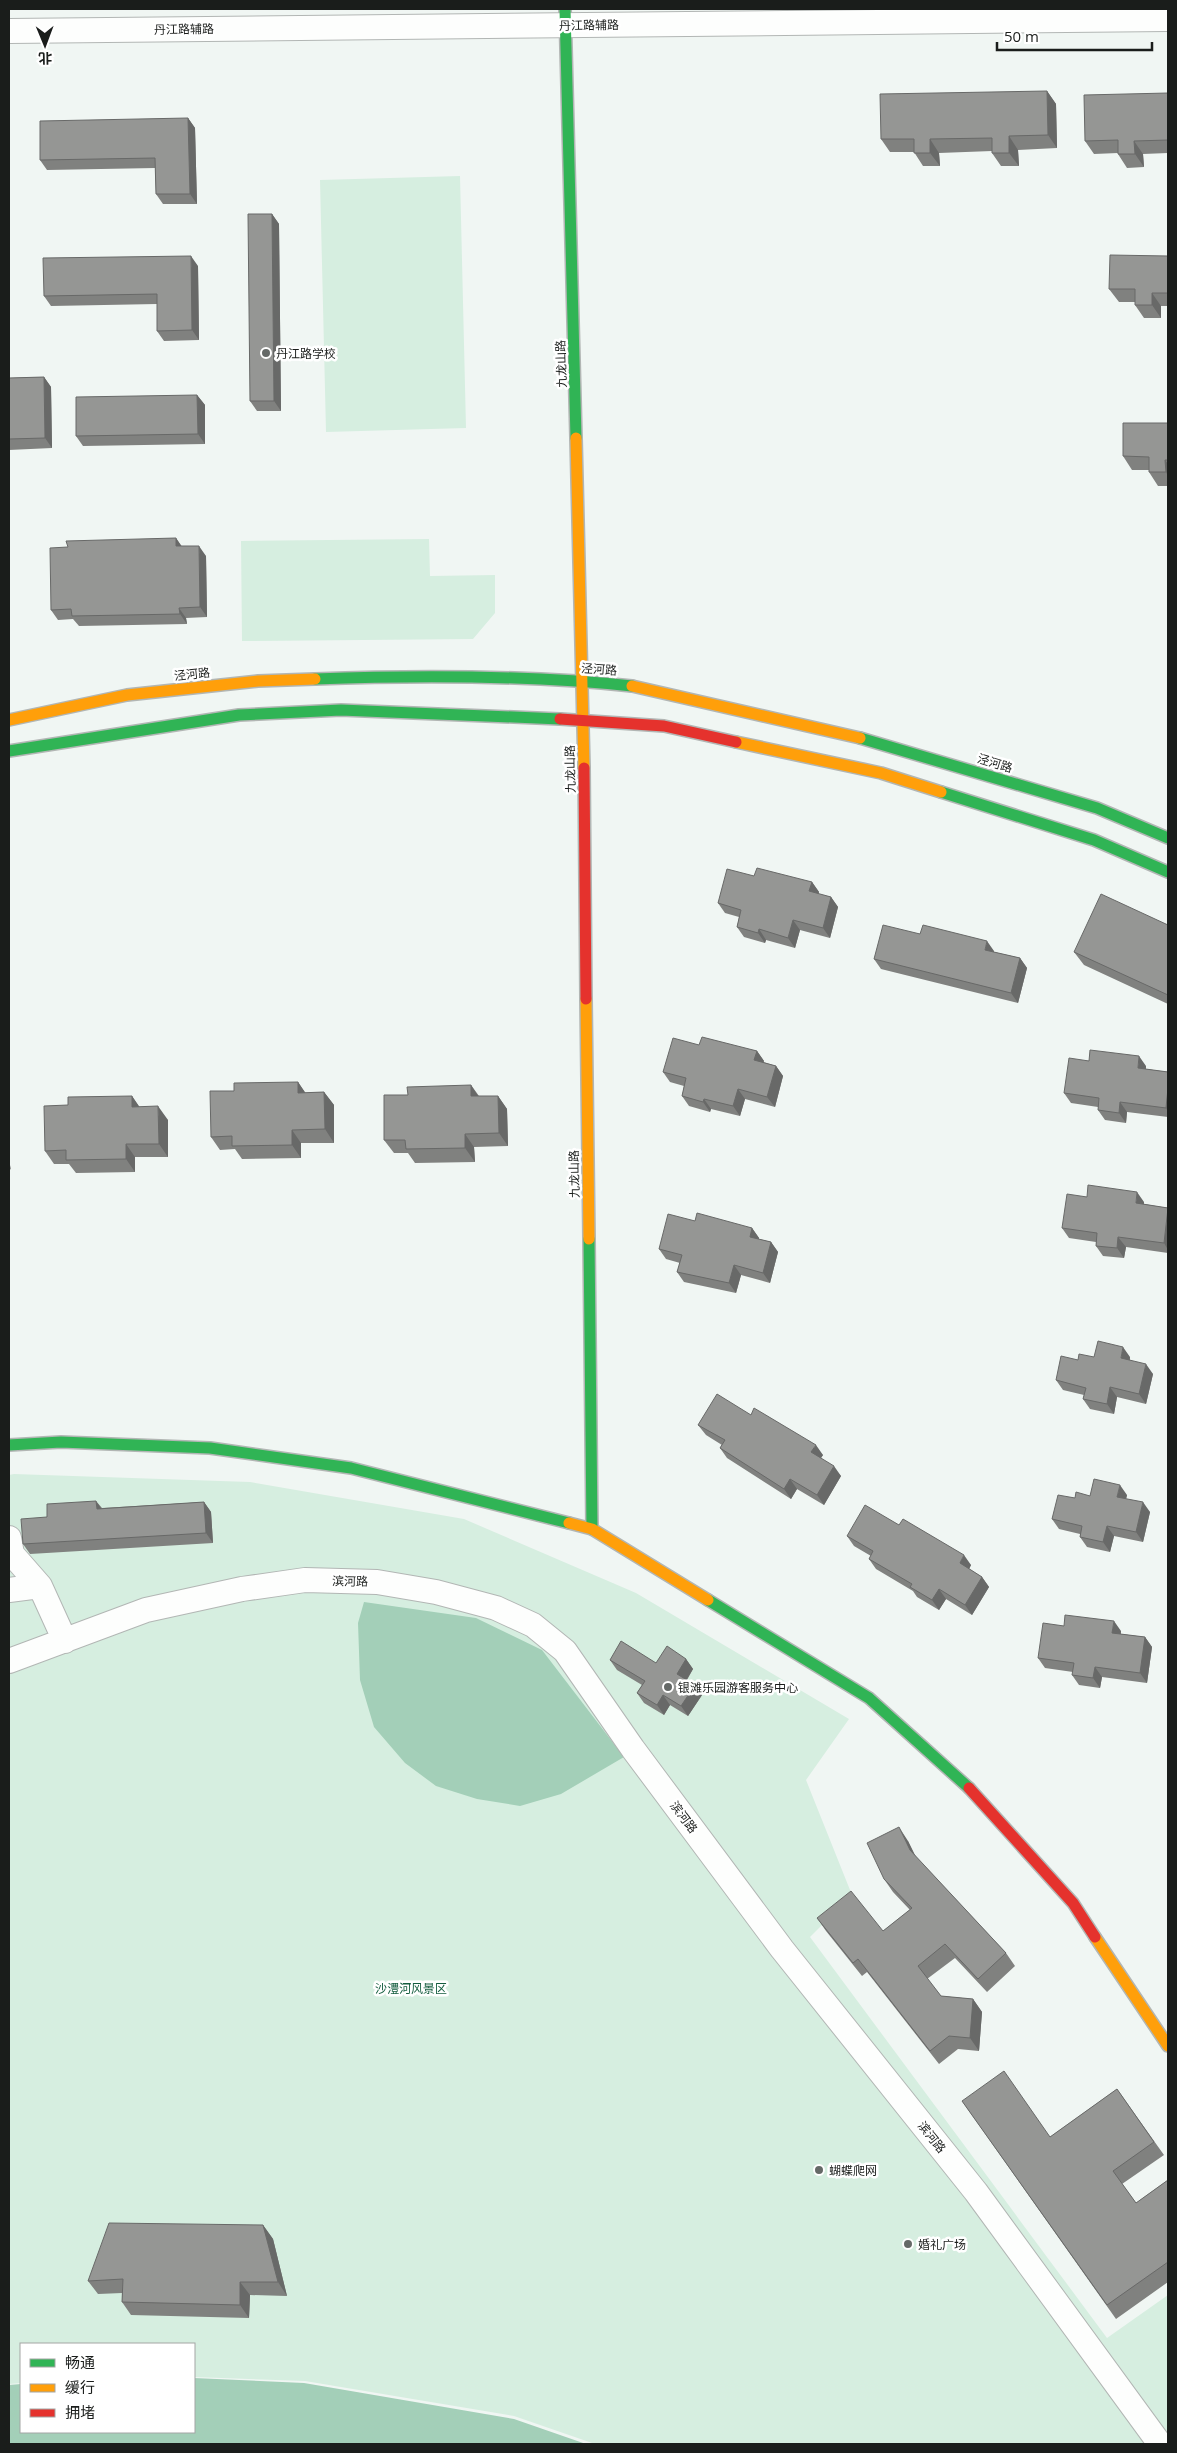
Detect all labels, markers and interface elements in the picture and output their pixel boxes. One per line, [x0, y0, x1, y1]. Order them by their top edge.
street label: 丹江路辅路 [559, 16, 619, 34]
north arrow [20, 20, 70, 70]
street label: 丹江路辅路 [154, 20, 214, 38]
scale bar [997, 20, 1152, 52]
text: 50 m [1004, 26, 1039, 46]
text: 北 [38, 49, 52, 68]
street label: 九龙山路 [552, 340, 570, 388]
place label: 丹江路学校 [276, 345, 336, 362]
marker: 丹江路学校 [260, 347, 272, 359]
street label: 泾河路 [580, 659, 618, 679]
street label: 泾河路 [173, 664, 211, 684]
street label: 九龙山路 [561, 745, 579, 793]
street label: 泾河路 [975, 750, 1015, 776]
street label: 九龙山路 [565, 1150, 583, 1198]
street label: 滨河路 [332, 1572, 368, 1590]
place label: 银滩乐园游客服务中心 [678, 1679, 798, 1696]
marker: 银滩乐园游客服务中心 [662, 1681, 674, 1693]
street label: 滨河路 [666, 1798, 702, 1836]
park label: 沙澧河风景区 [375, 1980, 447, 1997]
street label: 滨河路 [914, 2118, 950, 2156]
place label: 蝴蝶爬网 [829, 2162, 877, 2179]
marker: 蝴蝶爬网 [813, 2164, 825, 2176]
place label: 婚礼广场 [918, 2236, 966, 2253]
marker: 婚礼广场 [902, 2238, 914, 2250]
legend [20, 2343, 195, 2433]
text: 畅通 [65, 2352, 95, 2372]
text: 缓行 [65, 2377, 95, 2397]
text: 拥堵 [65, 2402, 95, 2422]

